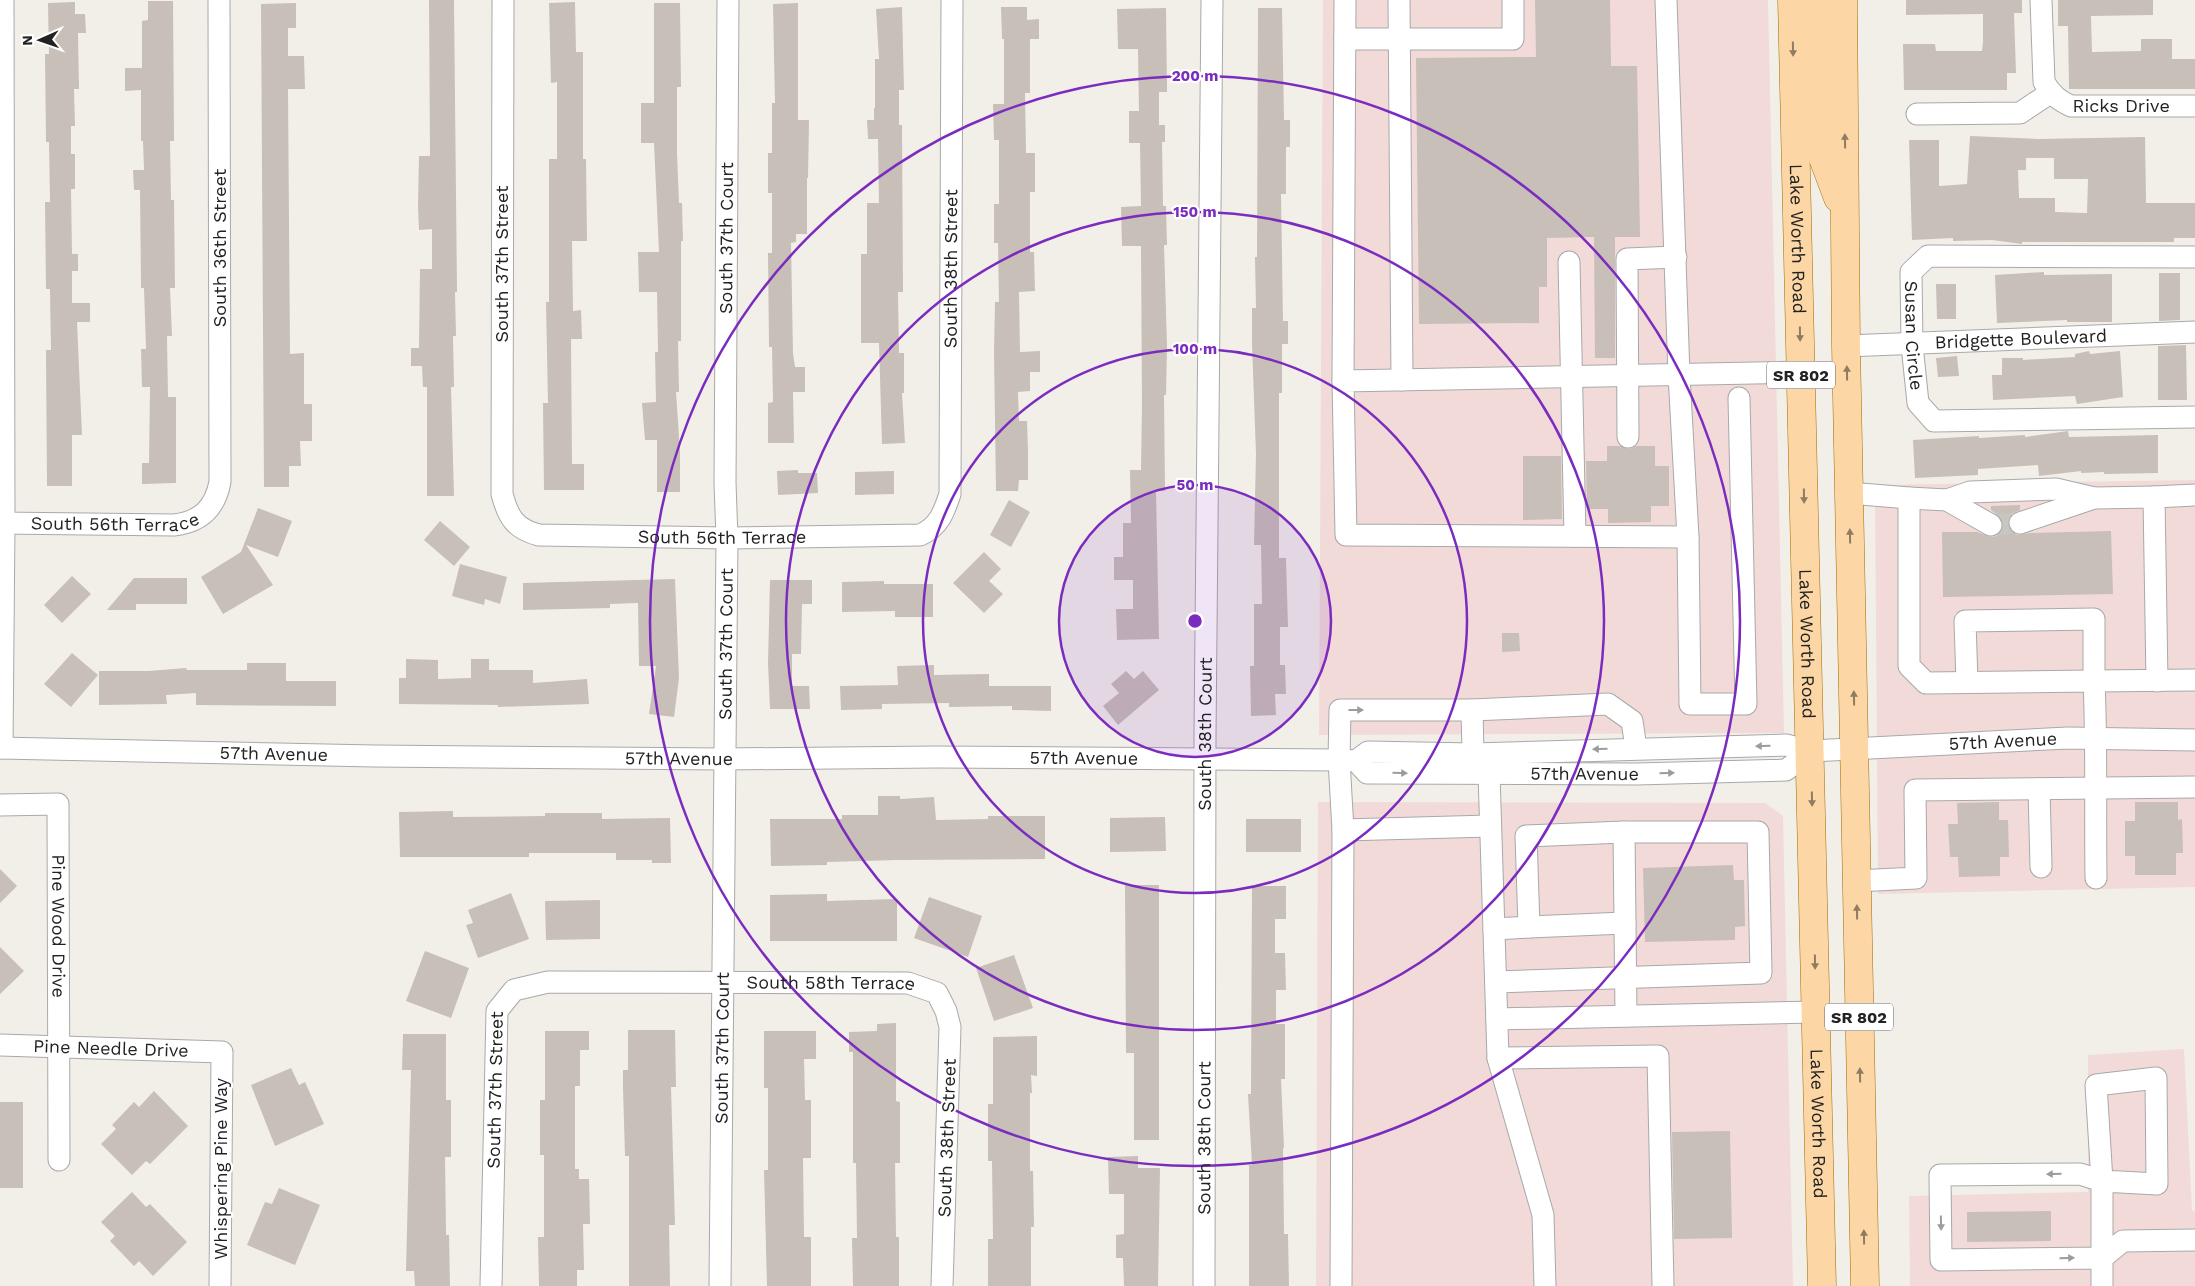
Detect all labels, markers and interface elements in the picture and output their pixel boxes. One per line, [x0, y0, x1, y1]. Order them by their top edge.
north arrow [15, 15, 65, 65]
text: N [19, 35, 35, 46]
one-way arrow [1790, 41, 1798, 57]
text: 200 m [1172, 67, 1218, 85]
street label: Ricks Drive [2073, 95, 2170, 116]
one-way arrow [1840, 133, 1848, 149]
street label: South 37th Court [715, 162, 737, 314]
street label: Lake Worth Road [1786, 164, 1810, 314]
street label: South 36th Street [209, 168, 230, 327]
street label: South 37th Street [491, 185, 512, 343]
street label: South 38th Street [940, 189, 961, 348]
text: 150 m [1173, 203, 1217, 221]
street label: Susan Circle [1901, 281, 1928, 391]
street label: Bridgette Boulevard [1934, 325, 2107, 352]
one-way arrow [1796, 326, 1804, 342]
text: 100 m [1173, 340, 1217, 358]
road number: SR 802 [1767, 362, 1835, 388]
one-way arrow [1842, 365, 1850, 381]
text: 50 m [1177, 476, 1213, 494]
one-way arrow [1800, 488, 1808, 504]
street label: South 56th Terrace [31, 508, 202, 535]
street label: South 56th Terrace [638, 526, 806, 548]
one-way arrow [1846, 528, 1854, 544]
street label: South 37th Court [714, 568, 737, 720]
street label: Lake Worth Road [1795, 569, 1820, 719]
centre of rings [1186, 612, 1204, 630]
street label: South 38th Court [1194, 657, 1216, 811]
one-way arrow [1850, 690, 1858, 706]
one-way arrow [1348, 706, 1364, 714]
street label: 57th Avenue [1948, 728, 2058, 754]
street label: 57th Avenue [220, 742, 328, 765]
one-way arrow [1755, 742, 1771, 750]
one-way arrow [1592, 746, 1608, 754]
street label: 57th Avenue [625, 747, 733, 769]
street label: 57th Avenue [1030, 747, 1138, 769]
street label: 57th Avenue [1530, 763, 1639, 784]
one-way arrow [1392, 769, 1408, 777]
one-way arrow [1660, 769, 1676, 777]
one-way arrow [1808, 792, 1816, 808]
street label: Pine Wood Drive [48, 854, 70, 998]
one-way arrow [1852, 904, 1860, 920]
one-way arrow [1811, 954, 1819, 970]
street label: South 37th Court [711, 972, 733, 1124]
street label: South 58th Terrace [747, 972, 919, 995]
road number: SR 802 [1825, 1004, 1893, 1030]
street label: South 37th Street [483, 1011, 507, 1169]
street label: Pine Needle Drive [33, 1035, 189, 1061]
street label: Lake Worth Road [1806, 1048, 1831, 1199]
street label: South 38th Street [933, 1058, 960, 1218]
street label: South 38th Court [1193, 1061, 1214, 1215]
one-way arrow [1856, 1067, 1864, 1083]
street label: Whispering Pine Way [210, 1077, 231, 1260]
one-way arrow [2046, 1170, 2062, 1178]
one-way arrow [1937, 1215, 1945, 1231]
one-way arrow [1860, 1229, 1868, 1245]
one-way arrow [2060, 1254, 2076, 1262]

